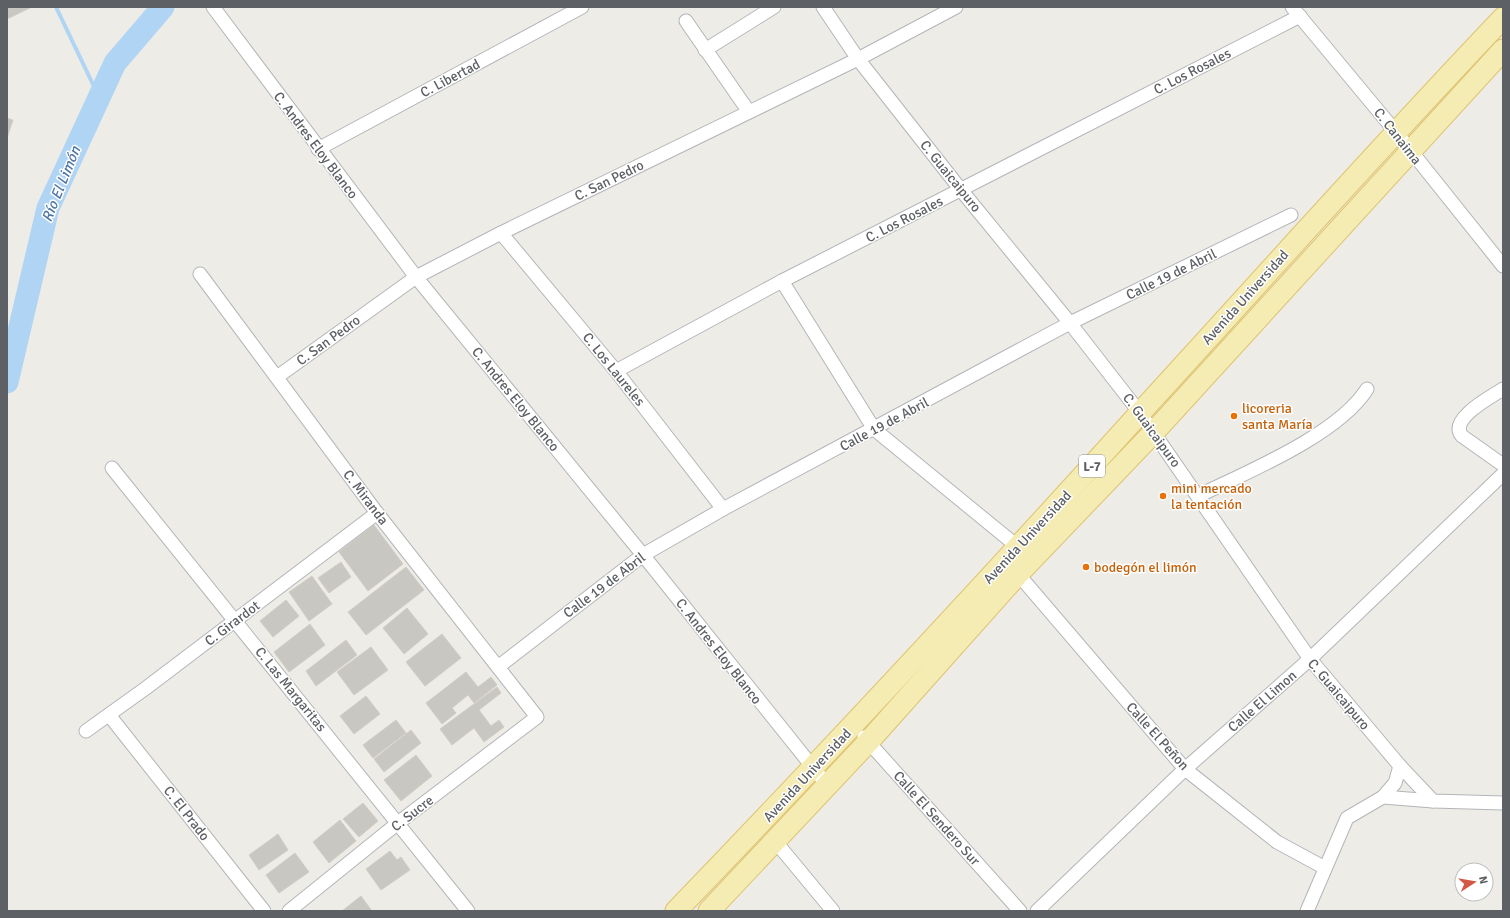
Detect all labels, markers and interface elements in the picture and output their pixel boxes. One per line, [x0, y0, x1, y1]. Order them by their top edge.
street label: C. Los Rosales [1151, 45, 1234, 98]
street label: C. Libertad [417, 56, 483, 101]
street label: C. Andres Eloy Blanco [270, 88, 361, 202]
street label: C. Canaima [1370, 104, 1425, 168]
street label: C. Guaicaipuro [916, 137, 985, 216]
water label: Río El Limón [38, 143, 85, 224]
street label: C. San Pedro [572, 156, 647, 205]
street label: C. Los Rosales [863, 193, 946, 246]
street label: Calle 19 de Abril [1123, 245, 1219, 304]
street label: Avenida Universidad [1198, 247, 1292, 348]
street label: C. San Pedro [293, 311, 364, 369]
street label: C. Los Laureles [579, 329, 648, 409]
street label: C. Andres Eloy Blanco [468, 344, 563, 455]
street label: C. Guaicaipuro [1119, 390, 1184, 471]
street label: Calle 19 de Abril [837, 394, 932, 455]
place label: licoreria santa María [1242, 400, 1313, 433]
marker: licoreria santa María [1229, 411, 1239, 421]
road number: L-7 [1079, 455, 1105, 477]
street label: C. Miranda [339, 466, 392, 528]
place label: mini mercado la tentación [1171, 480, 1252, 513]
street label: Avenida Universidad [980, 487, 1075, 588]
marker: mini mercado la tentación [1158, 491, 1168, 501]
street label: Calle 19 de Abril [560, 549, 649, 622]
place label: bodegón el limón [1094, 559, 1197, 576]
marker: bodegón el limón [1081, 562, 1091, 572]
street label: C. Andres Eloy Blanco [672, 595, 765, 708]
street label: C. Girardot [201, 597, 263, 650]
street label: C. Las Margaritas [251, 644, 330, 735]
street label: C. Guaicaipuro [1304, 655, 1373, 733]
street label: Calle El Limon [1224, 667, 1300, 736]
street label: Calle El Peñon [1123, 699, 1193, 774]
street label: Avenida Universidad [760, 725, 855, 826]
street label: Calle El Sendero Sur [890, 768, 984, 870]
street label: C. El Prado [160, 783, 213, 844]
street label: C. Sucre [388, 792, 437, 835]
north arrow [1454, 862, 1494, 902]
text: N [1476, 875, 1490, 885]

